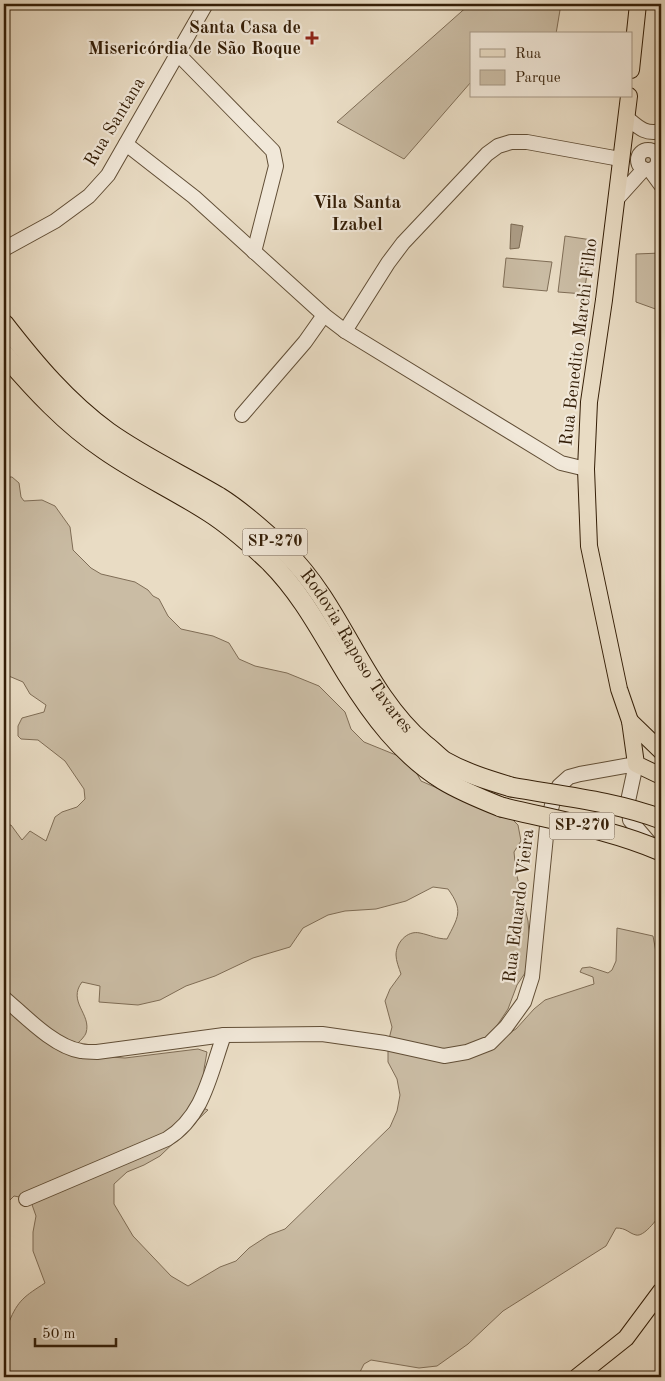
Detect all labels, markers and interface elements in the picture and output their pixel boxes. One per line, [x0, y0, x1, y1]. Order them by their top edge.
place label: Santa Casa de Misericórdia de São Roque [88, 19, 301, 58]
marker: Santa Casa de Misericórdia de São Roque [305, 31, 319, 45]
legend [470, 32, 632, 98]
text: Rua [515, 47, 542, 62]
text: Parque [515, 71, 561, 86]
street label: Rua Santana [82, 74, 149, 170]
district label: Vila Santa Izabel [313, 194, 402, 235]
street label: Rua Benedito Marchi Filho [557, 237, 601, 447]
road number: SP-270 [242, 528, 308, 556]
street label: Rodovia Raposo Tavares [297, 566, 416, 737]
road number: SP-270 [550, 812, 614, 839]
street label: Rua Eduardo Vieira [501, 828, 537, 984]
scale bar [35, 1316, 116, 1348]
text: 50 m [42, 1327, 76, 1342]

